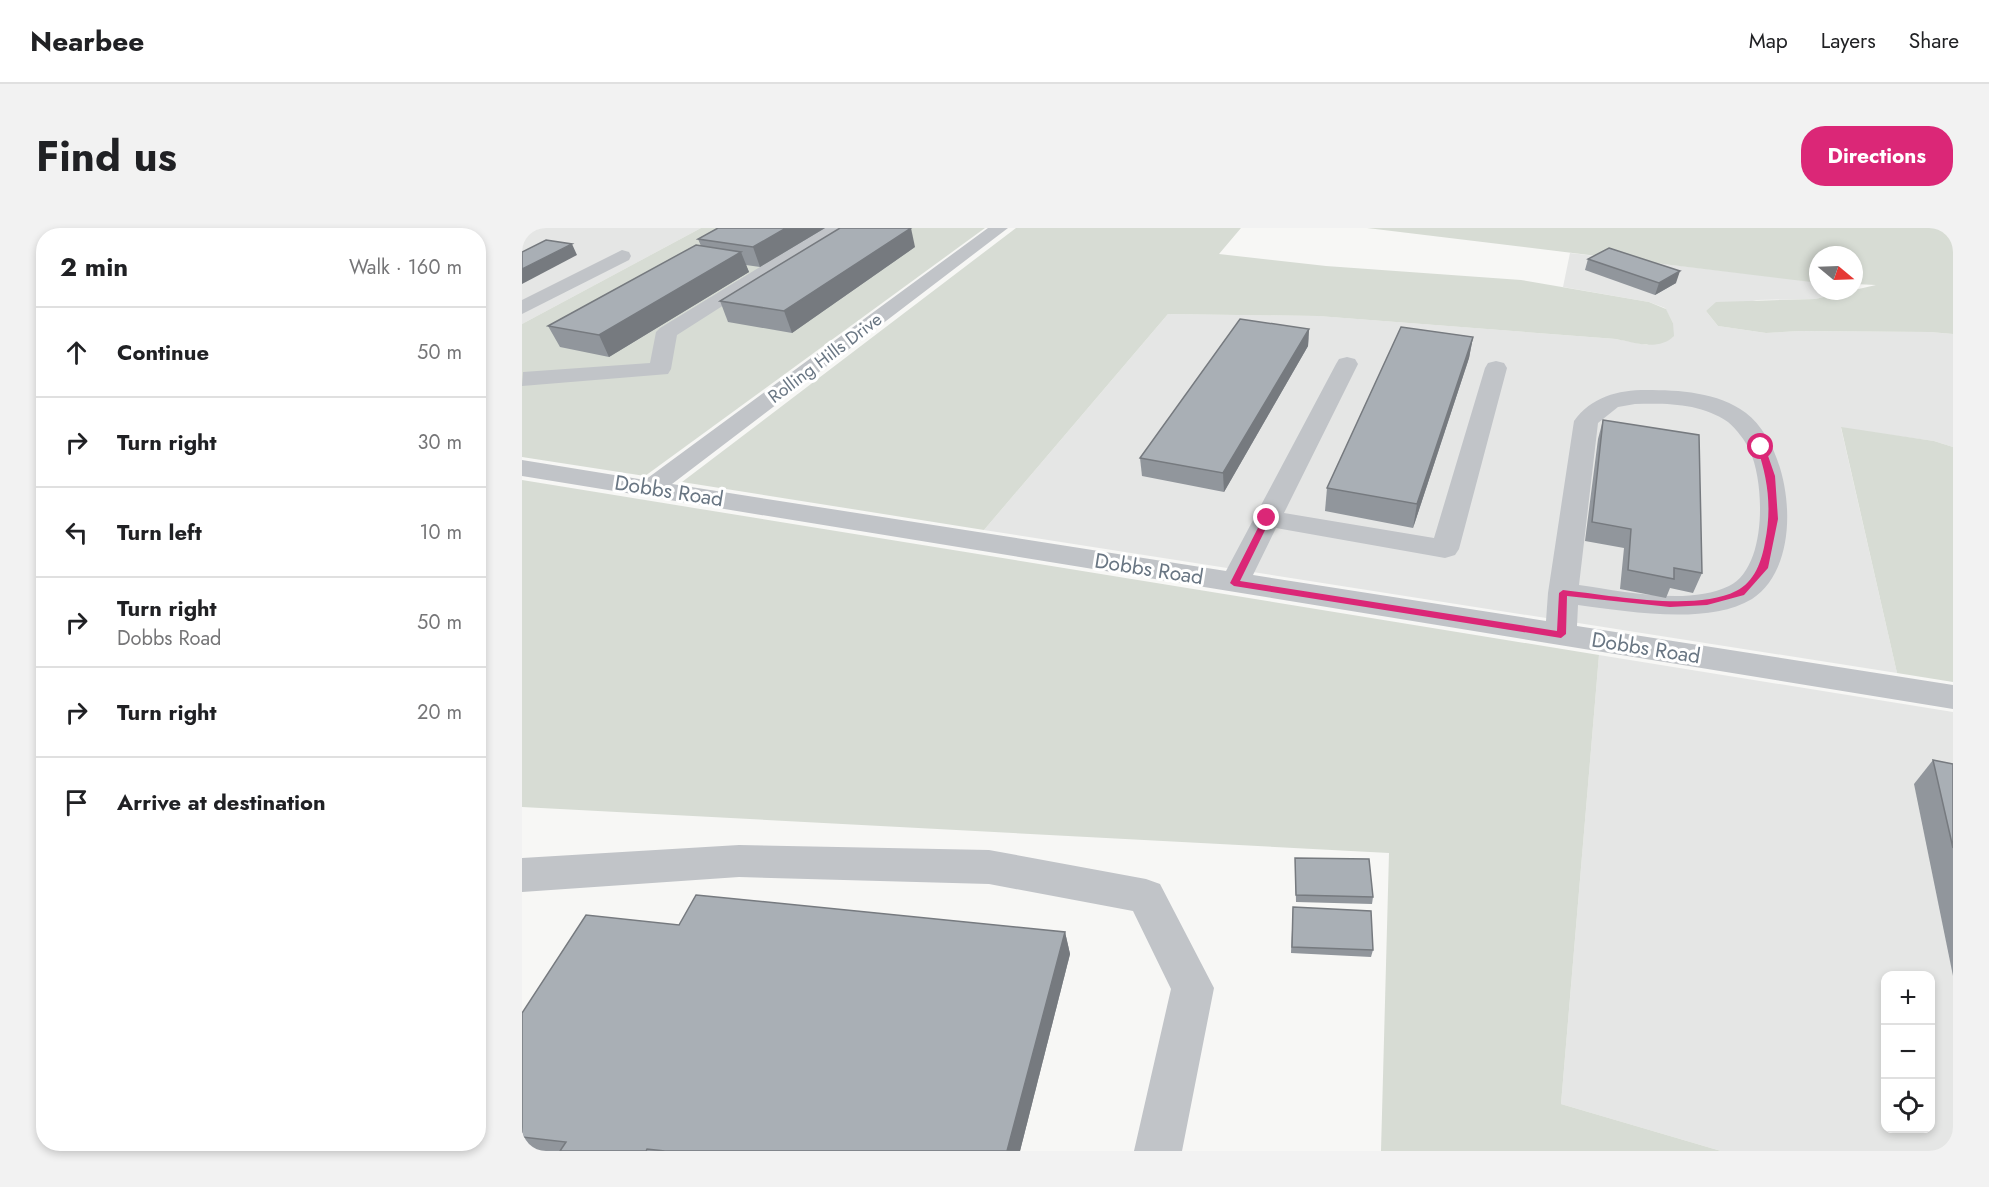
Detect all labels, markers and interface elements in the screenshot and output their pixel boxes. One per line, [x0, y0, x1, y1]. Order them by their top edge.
text: Nearbee [30, 21, 144, 62]
text: Map [1749, 26, 1788, 56]
text: Layers [1821, 26, 1876, 56]
text: Share [1909, 26, 1959, 56]
text: Find us [36, 126, 177, 187]
button: Directions [1801, 126, 1953, 186]
north arrow [1809, 246, 1863, 300]
text: 2 min [60, 248, 128, 286]
text: Walk · 160 m [349, 253, 462, 282]
street label: Rolling Hills Drive [763, 307, 887, 409]
icon: ahead [60, 336, 93, 369]
text: Continue [117, 336, 209, 368]
text: 50 m [417, 338, 462, 367]
icon: right [60, 426, 93, 459]
text: Turn right [117, 426, 217, 458]
text: 30 m [417, 428, 462, 457]
route start [1747, 433, 1773, 459]
street label: Dobbs Road [612, 468, 726, 514]
route end [1253, 504, 1279, 530]
icon: left [60, 516, 93, 549]
text: Turn left [117, 516, 202, 548]
text: 10 m [419, 518, 462, 547]
street label: Dobbs Road [1092, 546, 1206, 592]
text: Turn right [117, 592, 217, 624]
icon: right [60, 606, 93, 639]
text: 50 m [417, 608, 462, 637]
text: Dobbs Road [117, 624, 222, 653]
street label: Dobbs Road [1589, 625, 1703, 671]
icon: right [60, 696, 93, 729]
text: Turn right [117, 696, 217, 728]
text: 20 m [417, 698, 462, 727]
icon: arrive [60, 786, 93, 819]
text: Arrive at destination [117, 786, 326, 818]
map controls [1881, 971, 1935, 1133]
button: + [1881, 971, 1935, 1025]
button: − [1881, 1025, 1935, 1079]
button: locate [1881, 1079, 1935, 1133]

